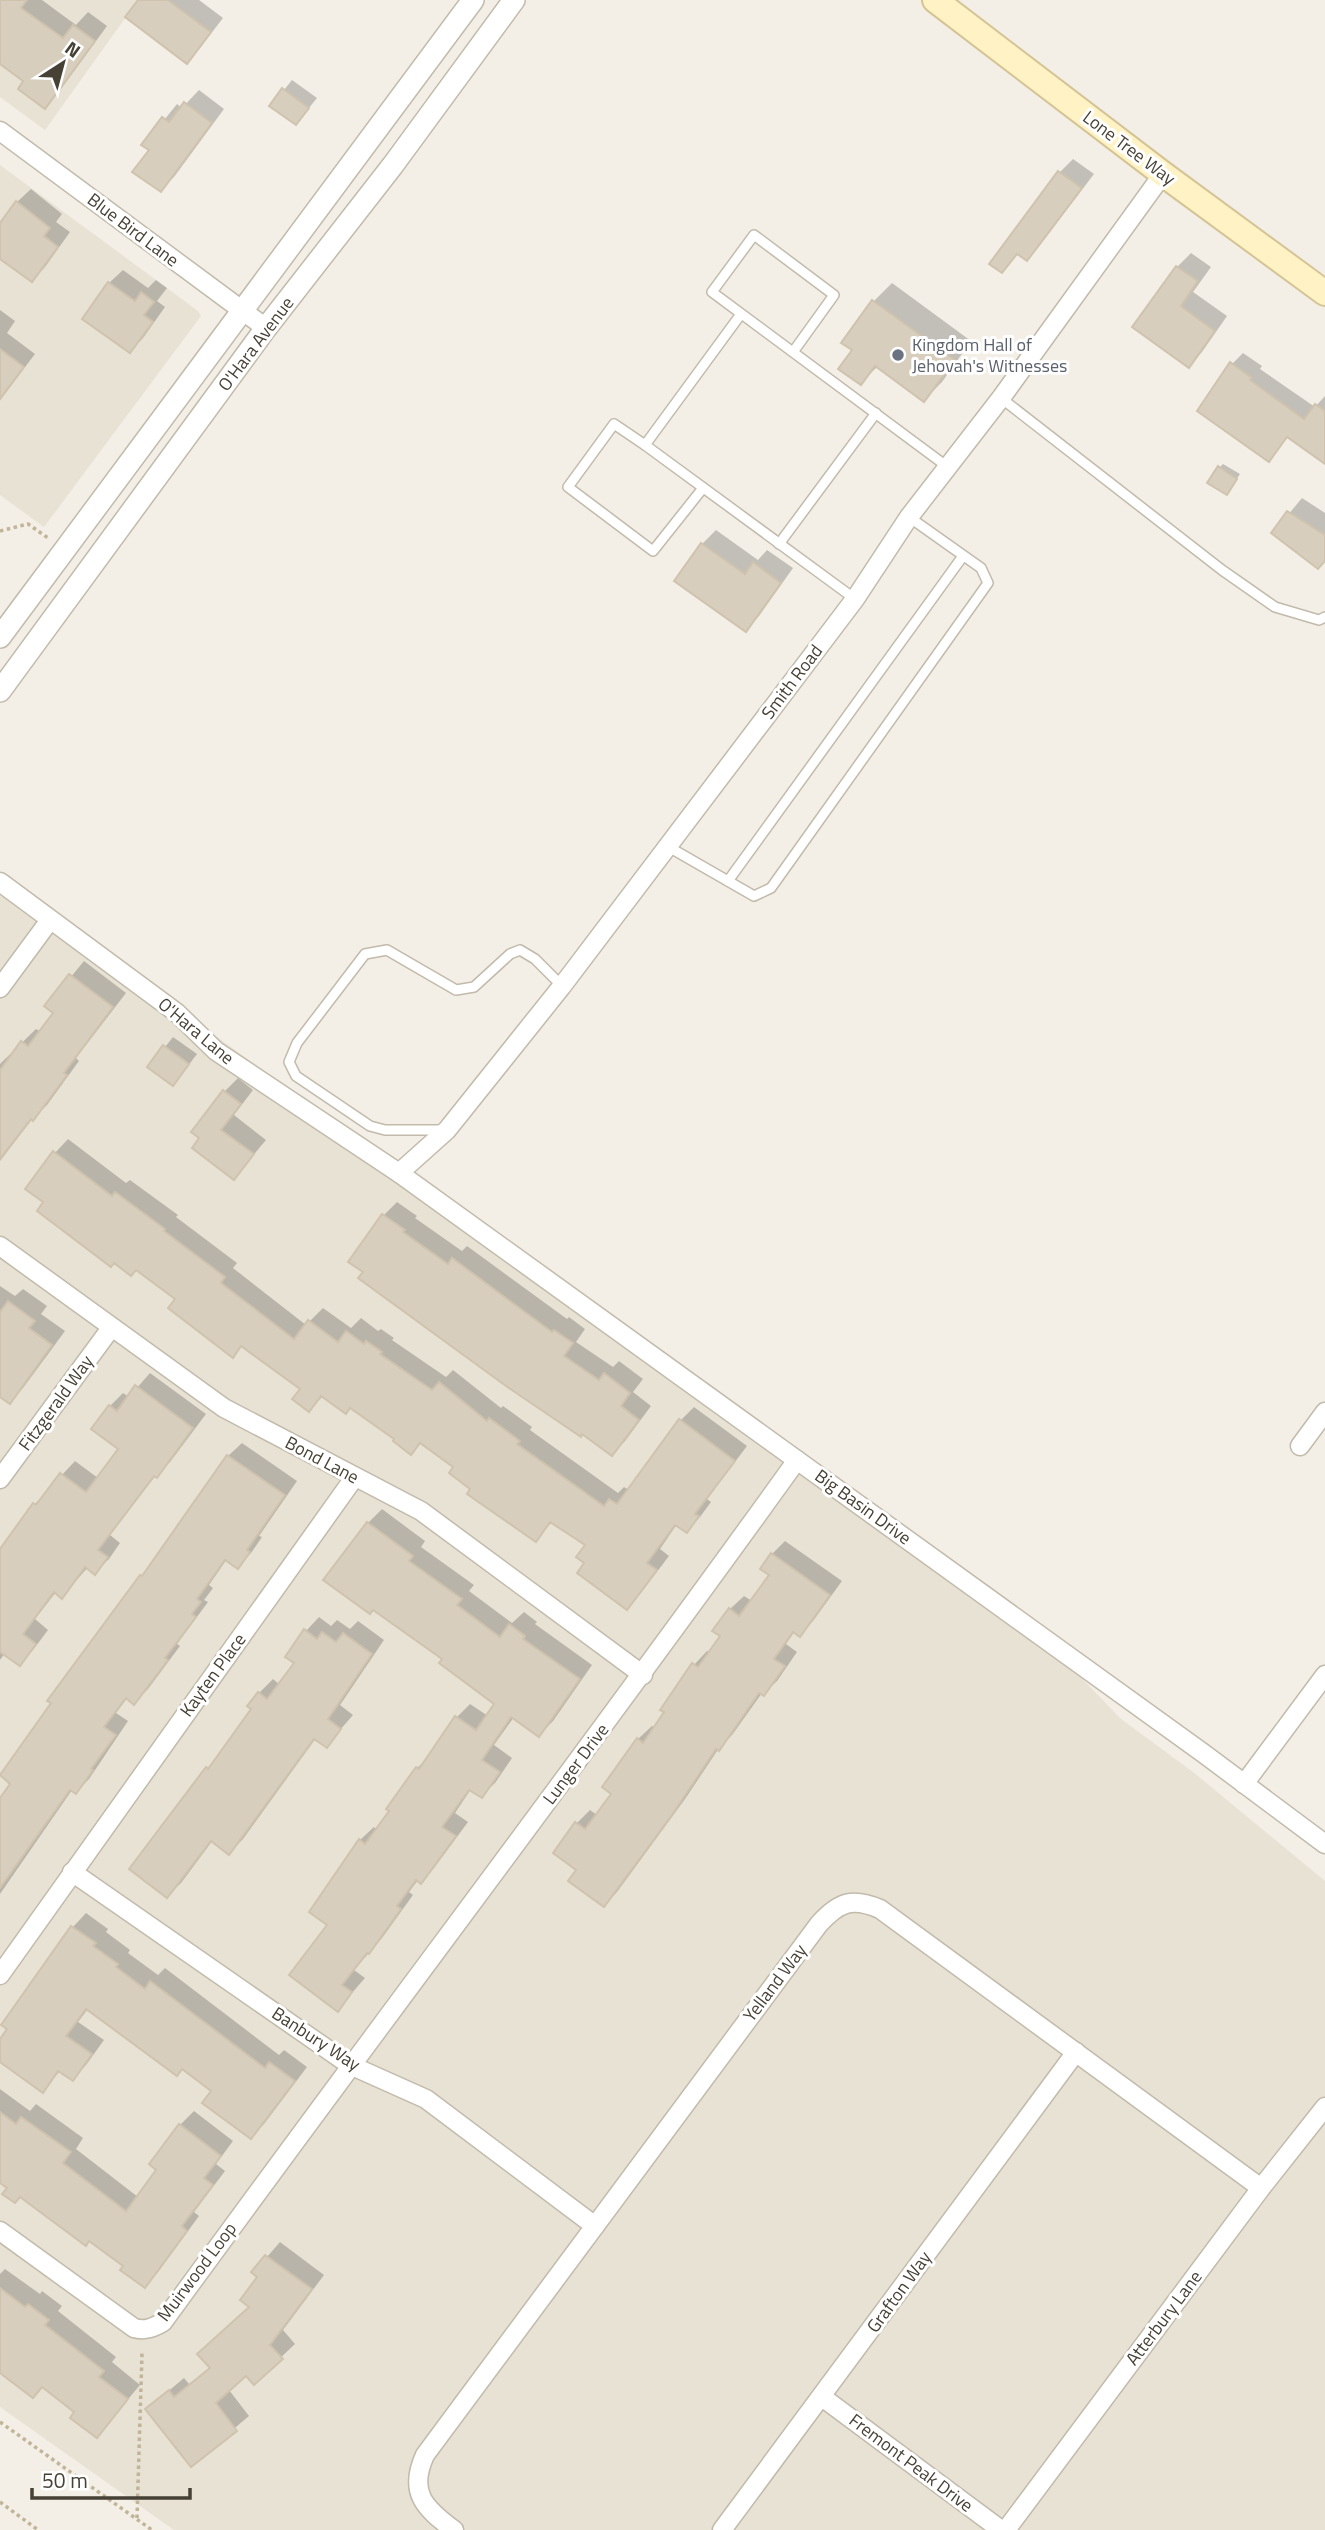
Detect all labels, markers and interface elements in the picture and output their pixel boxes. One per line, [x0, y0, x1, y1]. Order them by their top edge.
north arrow [28, 28, 98, 98]
text: N [59, 33, 87, 64]
street label: Lone Tree Way [1077, 104, 1182, 192]
street label: Blue Bird Lane [82, 186, 185, 273]
street label: O'Hara Avenue [211, 291, 300, 397]
place label: Kingdom Hall of Jehovah's Witnesses [912, 331, 1067, 379]
marker: Kingdom Hall of Jehovah's Witnesses [890, 347, 906, 363]
street label: Smith Road [754, 639, 829, 725]
street label: O'Hara Lane [152, 991, 240, 1071]
street label: Fitzgerald Way [12, 1349, 100, 1456]
street label: Bond Lane [281, 1429, 364, 1490]
street label: Big Basin Drive [809, 1462, 917, 1551]
street label: Kayten Place [173, 1627, 252, 1722]
street label: Lunger Drive [536, 1717, 615, 1810]
street label: Yelland Way [736, 1938, 813, 2027]
street label: Banbury Way [267, 2000, 366, 2078]
street label: Muirwood Loop [150, 2216, 243, 2327]
street label: Grafton Way [860, 2245, 938, 2338]
street label: Atterbury Lane [1119, 2265, 1208, 2371]
street label: Fremont Peak Drive [844, 2407, 979, 2518]
scale bar [32, 2456, 189, 2500]
text: 50 m [42, 2464, 88, 2496]

